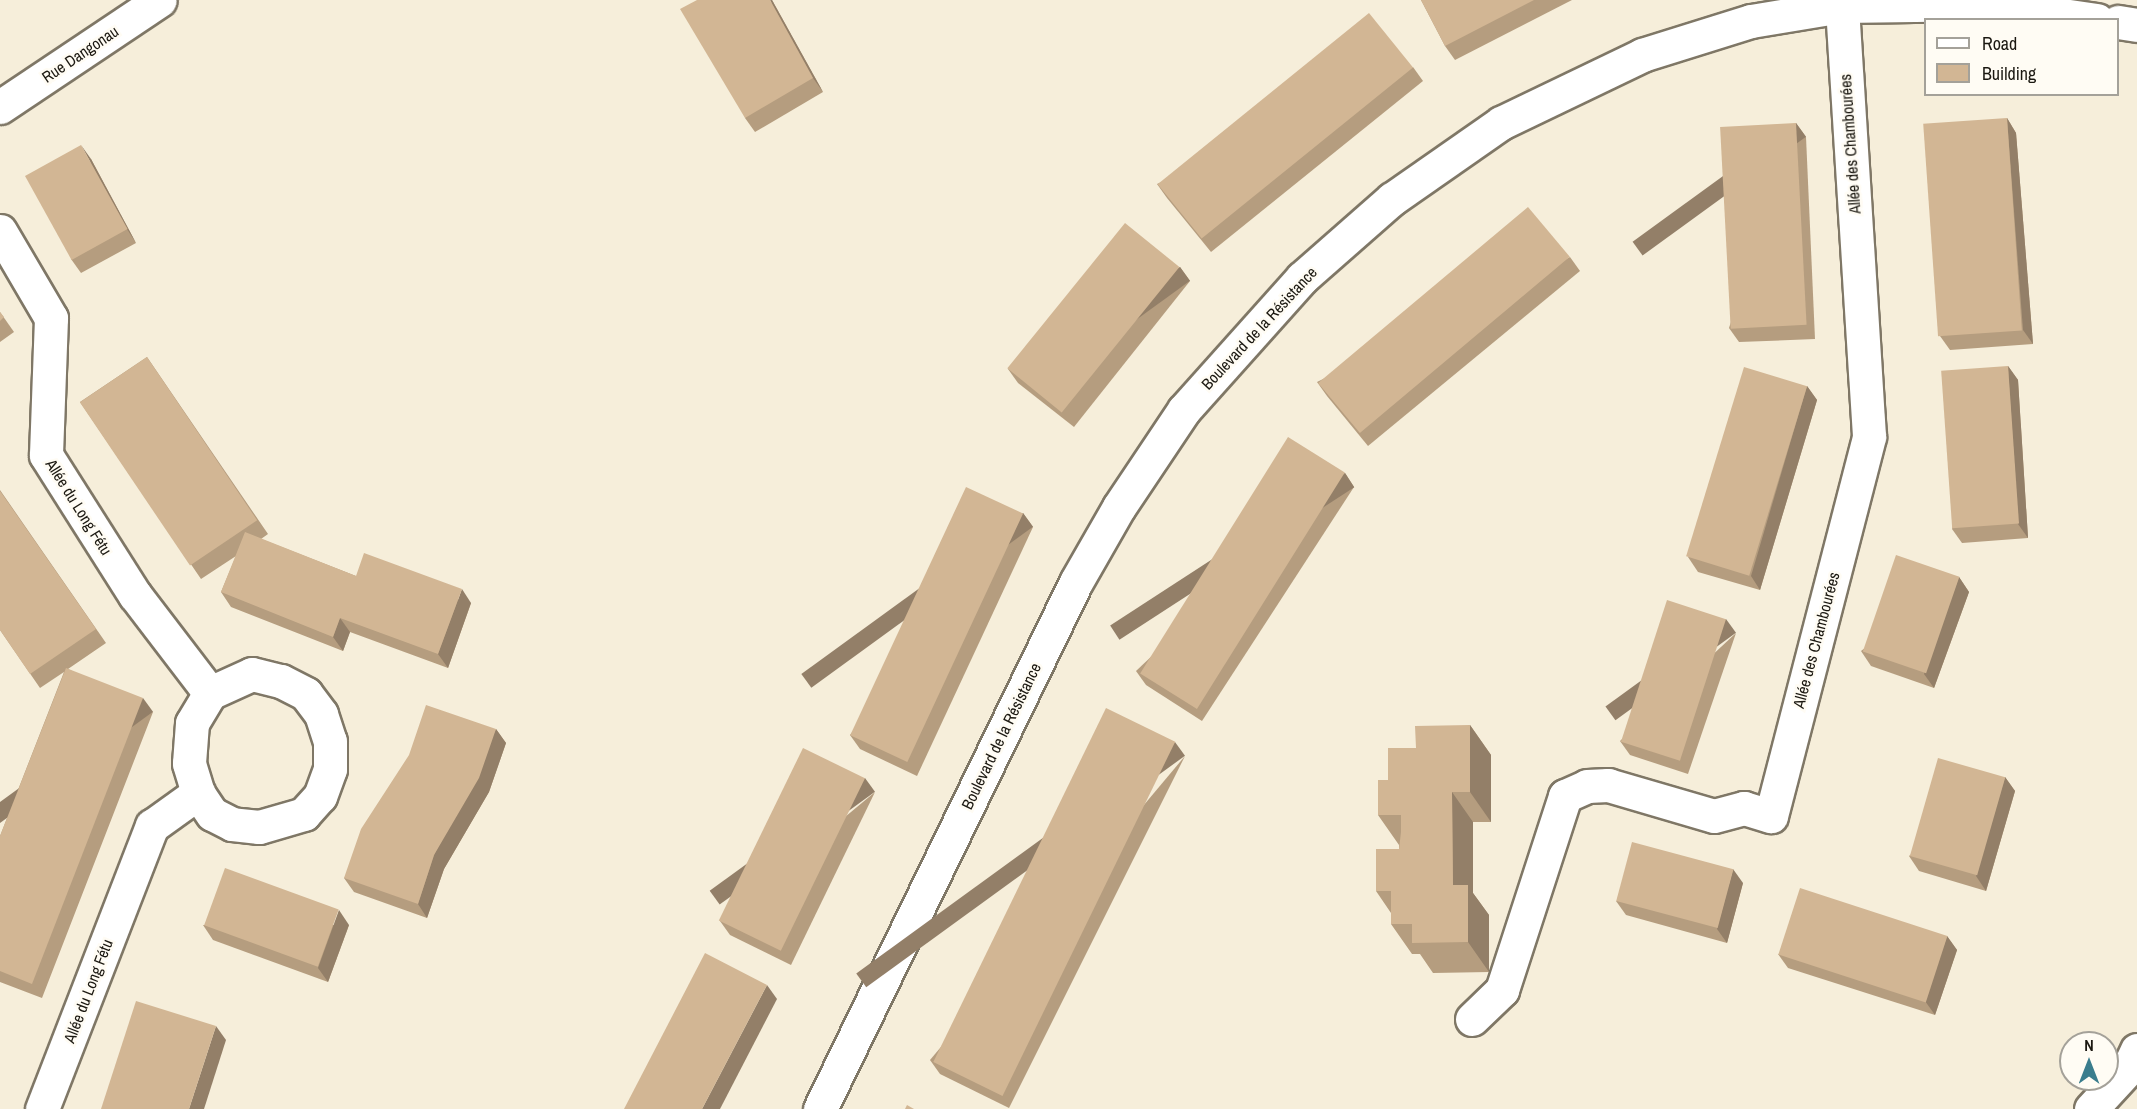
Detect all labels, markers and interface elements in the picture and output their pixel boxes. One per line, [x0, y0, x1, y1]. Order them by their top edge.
legend [1924, 18, 2119, 96]
street label: Rue Dangonau [38, 21, 122, 87]
text: Road [1982, 31, 2017, 56]
text: Building [1982, 61, 2036, 86]
street label: Allée des Chambourées [1836, 73, 1864, 215]
street label: Boulevard de la Résistance [1197, 263, 1321, 393]
street label: Allée du Long Fétu [42, 455, 116, 559]
street label: Allée des Chambourées [1789, 570, 1843, 710]
street label: Boulevard de la Résistance [957, 660, 1045, 812]
street label: Allée du Long Fétu [59, 936, 117, 1046]
north arrow [2059, 1031, 2119, 1091]
text: N [2084, 1034, 2094, 1056]

